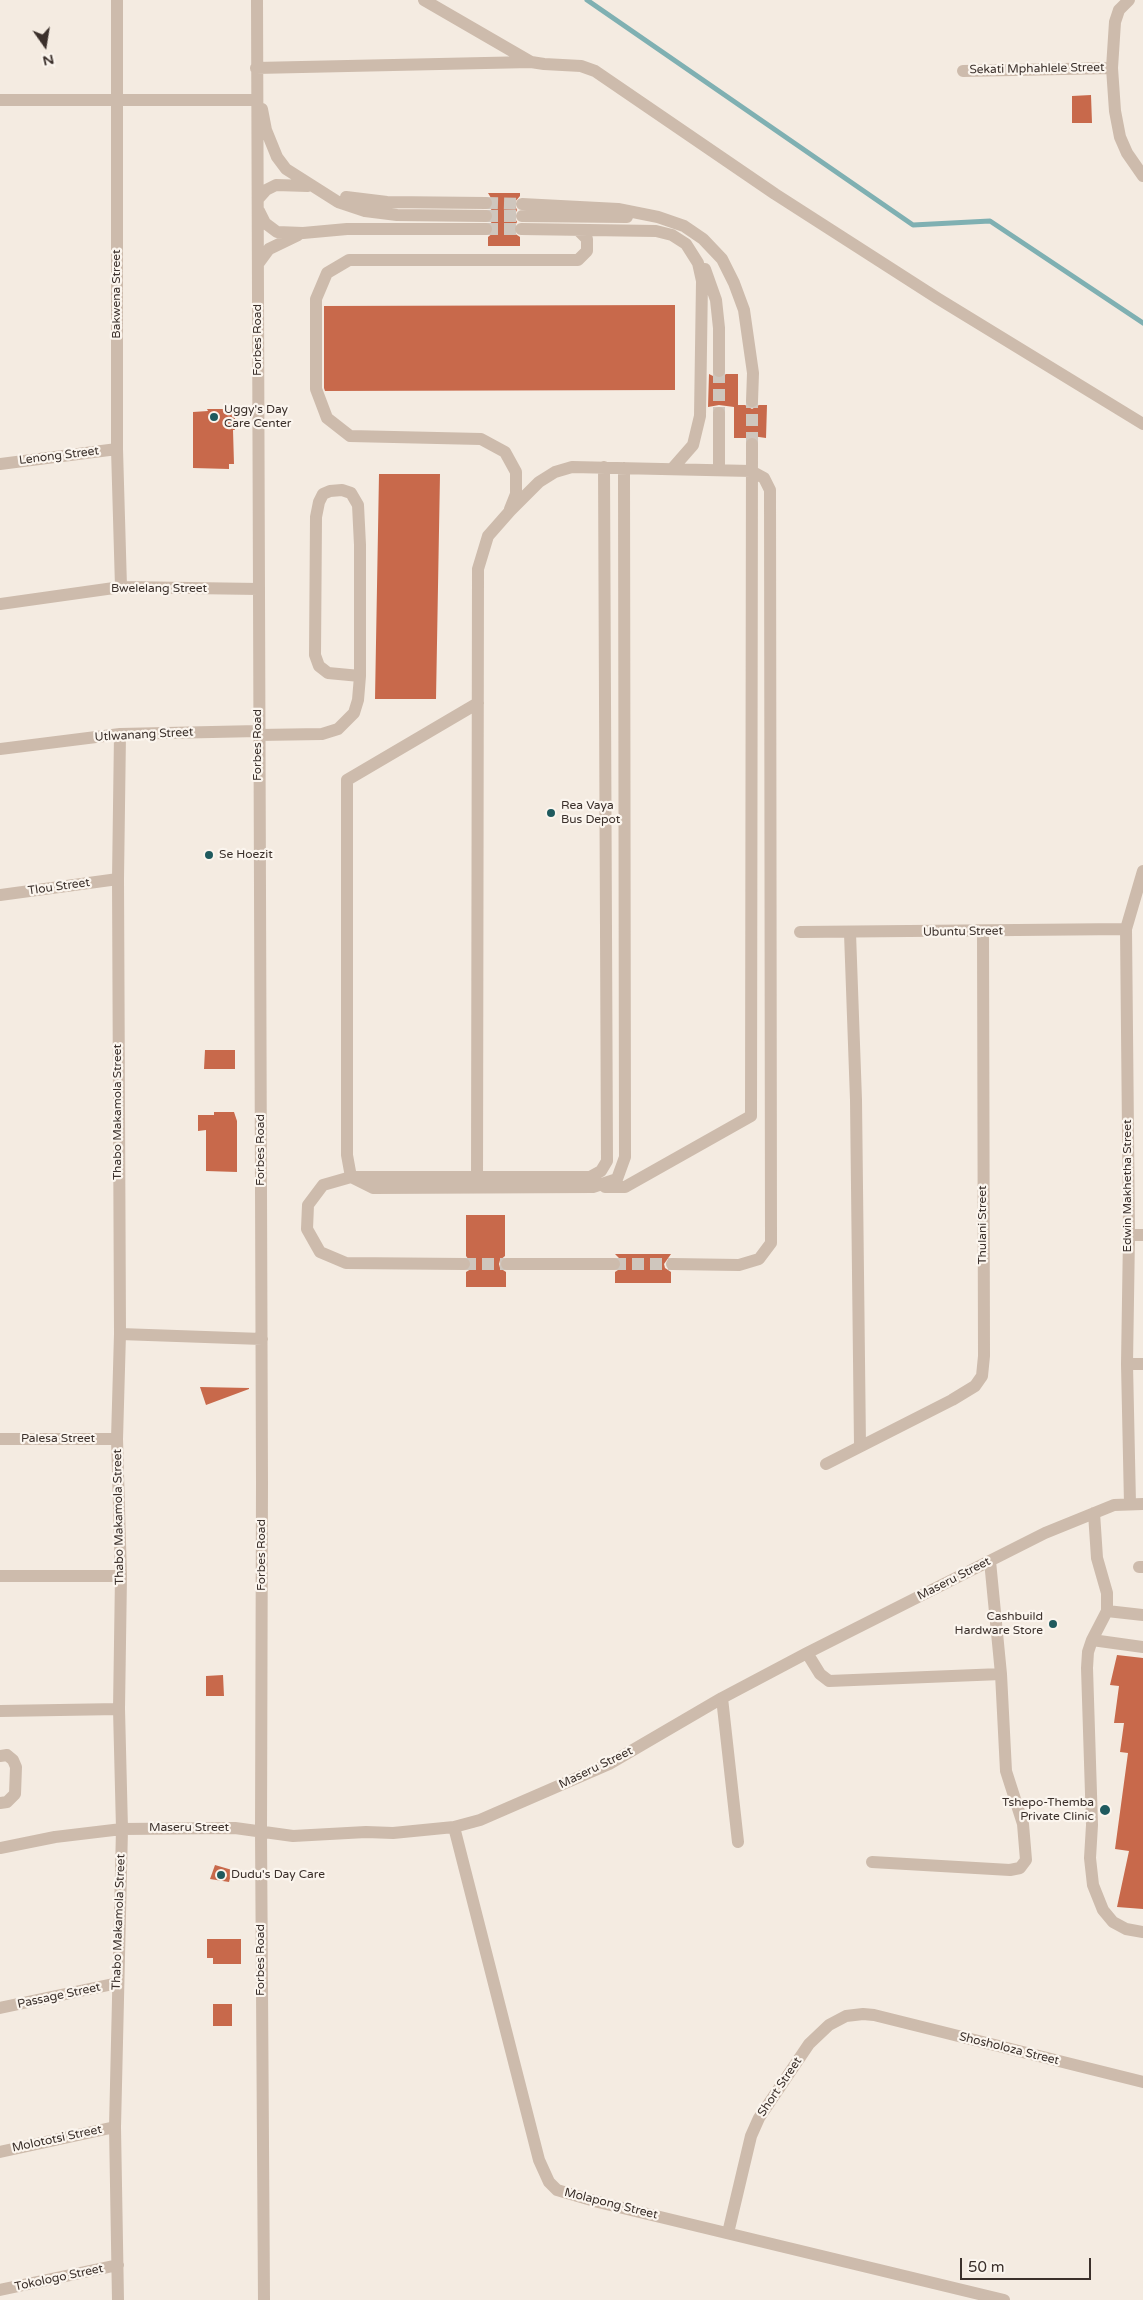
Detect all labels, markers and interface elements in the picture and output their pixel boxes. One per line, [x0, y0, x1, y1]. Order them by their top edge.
north arrow [20, 20, 70, 70]
text: N [41, 51, 56, 70]
street label: Sekati Mphahlele Street [969, 61, 1105, 77]
street label: Bakwena Street [110, 249, 124, 339]
street label: Forbes Road [251, 304, 265, 376]
place label: Uggy's Day Care Center [224, 403, 291, 431]
marker: Uggy's Day Care Center [208, 411, 220, 423]
street label: Lenong Street [18, 444, 100, 468]
street label: Bwelelang Street [111, 582, 207, 596]
street label: Forbes Road [251, 709, 265, 781]
street label: Utlwanang Street [94, 725, 194, 745]
place label: Rea Vaya Bus Depot [561, 799, 620, 827]
marker: Rea Vaya Bus Depot [545, 807, 557, 819]
place label: Se Hoezit [219, 848, 273, 862]
marker: Se Hoezit [203, 849, 215, 861]
street label: Tlou Street [27, 876, 91, 898]
street label: Ubuntu Street [923, 924, 1003, 940]
street label: Thabo Makamola Street [111, 1044, 125, 1180]
street label: Forbes Road [254, 1114, 268, 1186]
street label: Edwin Makhetha Street [1121, 1119, 1135, 1253]
street label: Thulani Street [976, 1185, 990, 1265]
street label: Palesa Street [21, 1432, 95, 1446]
street label: Thabo Makamola Street [111, 1449, 127, 1585]
street label: Forbes Road [255, 1519, 269, 1591]
street label: Maseru Street [915, 1554, 993, 1604]
place label: Cashbuild Hardware Store [955, 1610, 1043, 1638]
marker: Cashbuild Hardware Store [1047, 1618, 1059, 1630]
street label: Maseru Street [557, 1744, 635, 1792]
place label: Tshepo-Themba Private Clinic [1002, 1796, 1094, 1824]
marker: Tshepo-Themba Private Clinic [1098, 1803, 1112, 1817]
street label: Maseru Street [149, 1821, 229, 1835]
street label: Thabo Makamola Street [109, 1854, 129, 1990]
place label: Dudu's Day Care [231, 1868, 325, 1882]
marker: Dudu's Day Care [215, 1869, 227, 1881]
street label: Forbes Road [254, 1924, 268, 1996]
street label: Passage Street [16, 1980, 102, 2012]
street label: Shosholoza Street [957, 2030, 1061, 2068]
street label: Short Street [755, 2055, 805, 2119]
street label: Molototsi Street [11, 2122, 103, 2156]
street label: Molapong Street [563, 2185, 659, 2223]
scale bar [963, 2248, 1094, 2280]
text: 50 m [968, 2258, 1005, 2276]
street label: Tokologo Street [13, 2262, 105, 2294]

